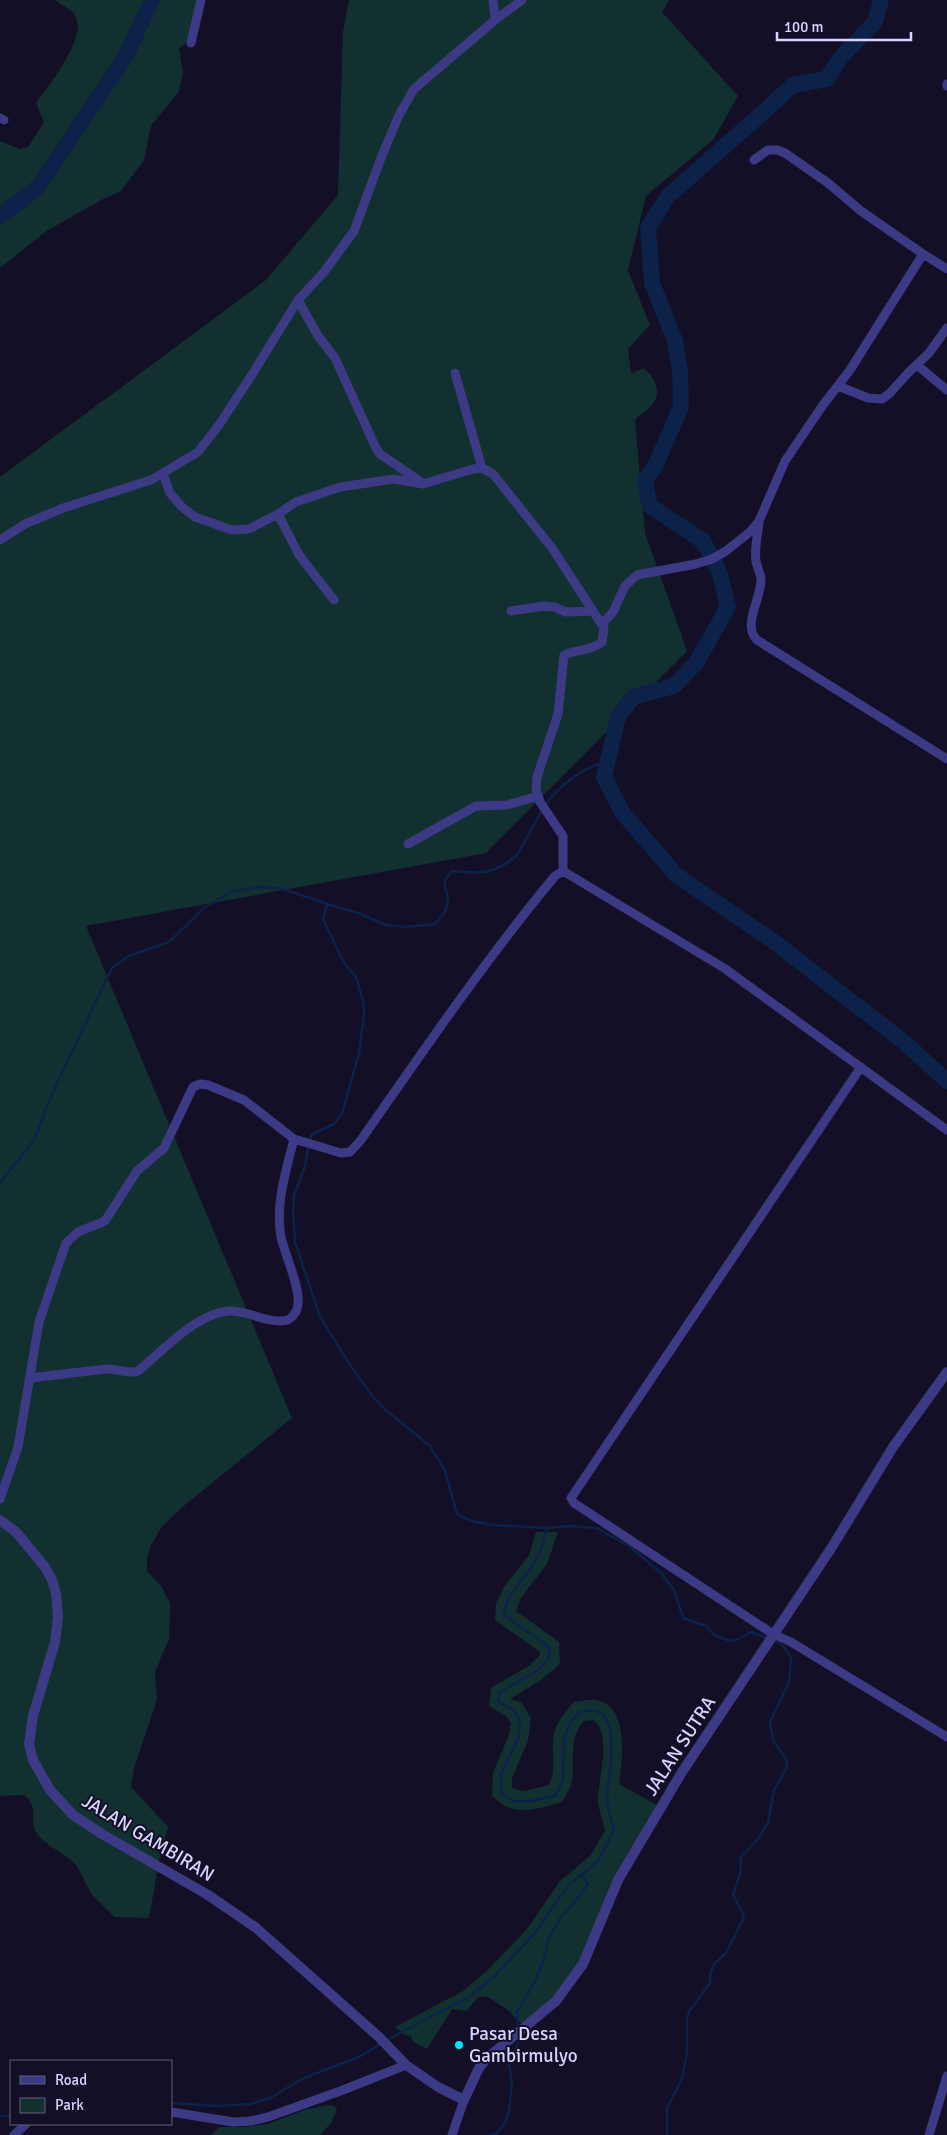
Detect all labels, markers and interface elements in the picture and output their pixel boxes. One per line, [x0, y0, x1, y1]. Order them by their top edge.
scale bar [777, 10, 911, 42]
text: 100 m [784, 18, 824, 36]
street label: JALAN SUTRA [639, 1691, 721, 1800]
street label: JALAN GAMBIRAN [77, 1789, 219, 1887]
place label: Pasar Desa Gambirmulyo [469, 2022, 578, 2068]
marker: Pasar Desa Gambirmulyo [453, 2039, 465, 2051]
legend [10, 2060, 172, 2125]
text: Road [55, 2071, 87, 2089]
text: Park [55, 2096, 84, 2114]

